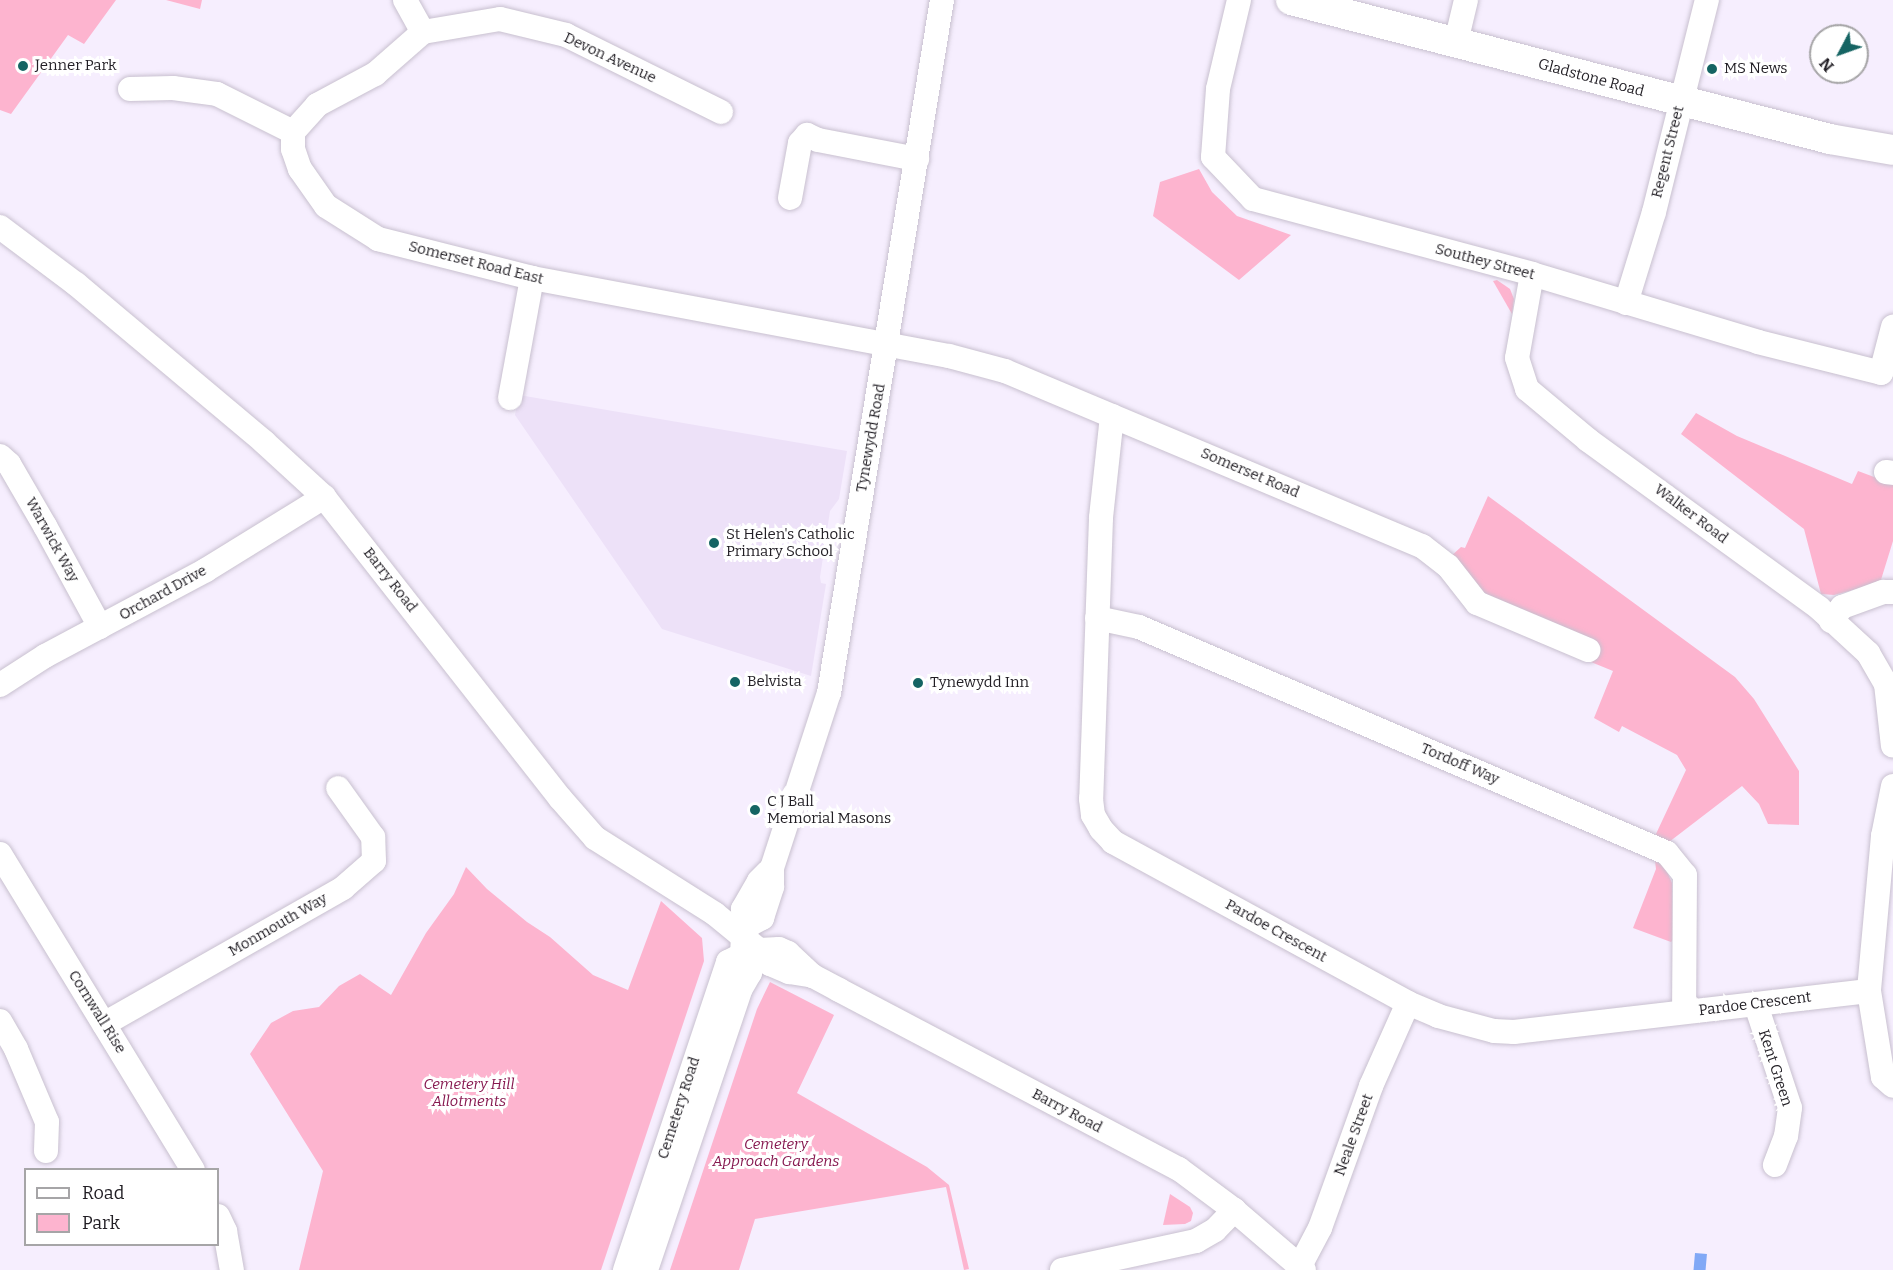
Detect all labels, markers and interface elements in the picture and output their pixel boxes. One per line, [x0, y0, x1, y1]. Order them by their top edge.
north arrow [1809, 24, 1869, 84]
street label: Devon Avenue [561, 29, 659, 87]
text: N [1815, 54, 1838, 76]
street label: Gladstone Road [1536, 55, 1646, 101]
place label: Jenner Park [35, 57, 116, 75]
marker: Jenner Park [16, 59, 30, 73]
place label: MS News [1724, 60, 1787, 78]
marker: MS News [1705, 62, 1719, 76]
street label: Regent Street [1648, 104, 1688, 200]
street label: Somerset Road East [407, 238, 545, 288]
street label: Southey Street [1433, 240, 1537, 284]
street label: Tynewydd Road [853, 382, 889, 494]
street label: Somerset Road [1198, 444, 1302, 502]
street label: Walker Road [1651, 480, 1731, 548]
street label: Warwick Way [21, 494, 83, 586]
place label: St Helen's Catholic Primary School [726, 525, 855, 560]
marker: St Helen's Catholic Primary School [707, 536, 721, 550]
street label: Barry Road [359, 544, 421, 616]
street label: Orchard Drive [116, 562, 210, 624]
place label: Belvista [747, 673, 802, 691]
place label: Tynewydd Inn [930, 674, 1029, 692]
marker: Belvista [728, 675, 742, 689]
marker: Tynewydd Inn [911, 676, 925, 690]
street label: Tordoff Way [1418, 739, 1502, 789]
place label: C J Ball Memorial Masons [767, 792, 891, 827]
marker: C J Ball Memorial Masons [748, 803, 762, 817]
street label: Monmouth Way [225, 889, 331, 961]
street label: Pardoe Crescent [1222, 896, 1330, 966]
street label: Cornwall Rise [64, 967, 130, 1057]
street label: Pardoe Crescent [1698, 988, 1812, 1020]
street label: Kent Green [1754, 1027, 1796, 1109]
street label: Cemetery Road [654, 1055, 704, 1161]
park label: Cemetery Hill Allotments [424, 1075, 514, 1110]
street label: Barry Road [1029, 1085, 1105, 1137]
street label: Neale Street [1331, 1092, 1377, 1178]
park label: Cemetery Approach Gardens [713, 1135, 839, 1170]
legend [24, 1168, 219, 1246]
text: Road [82, 1182, 124, 1204]
text: Park [82, 1212, 120, 1234]

